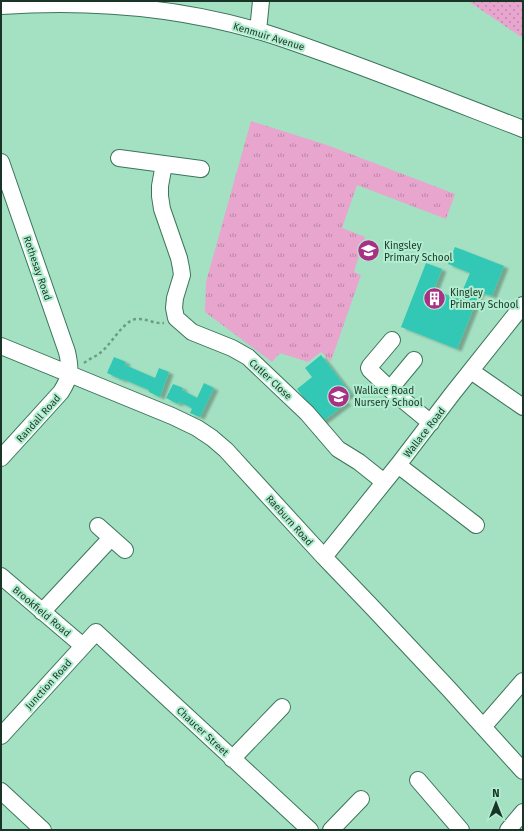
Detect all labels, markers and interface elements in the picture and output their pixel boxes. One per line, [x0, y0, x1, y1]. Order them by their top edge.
street label: Kenmuir Avenue [232, 20, 306, 54]
street label: Rothesay Road [20, 235, 54, 302]
school or university icon: Kingsley Primary School [356, 238, 382, 264]
place label: Kingsley Primary School [384, 240, 452, 264]
building icon: Kingley Primary School [421, 285, 447, 311]
place label: Kingley Primary School [450, 287, 519, 311]
street label: Cutler Close [246, 357, 294, 403]
school or university icon: Wallace Road Nursery School [325, 383, 351, 409]
place label: Wallace Road Nursery School [354, 385, 423, 409]
street label: Randall Road [14, 392, 63, 445]
street label: Wallace Road [401, 405, 448, 460]
street label: Raeburn Road [263, 493, 315, 548]
street label: Brookfield Road [10, 584, 73, 640]
street label: Junction Road [23, 657, 74, 712]
street label: Chaucer Street [174, 705, 231, 759]
north arrow [476, 783, 516, 823]
text: N [492, 787, 500, 800]

